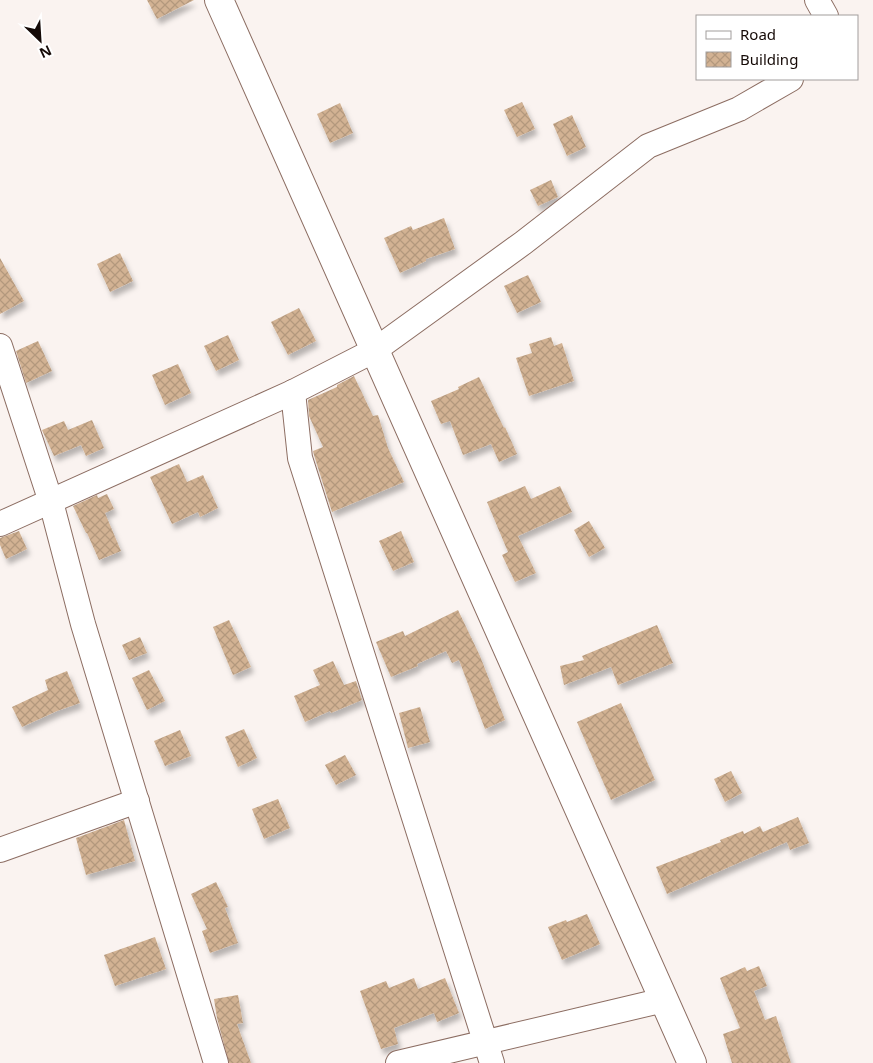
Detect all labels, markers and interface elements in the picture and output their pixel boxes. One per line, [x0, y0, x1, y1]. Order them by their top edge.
north arrow [15, 15, 65, 65]
legend [696, 15, 858, 80]
text: Road [740, 24, 776, 44]
text: N [37, 41, 55, 63]
text: Building [740, 49, 798, 69]

